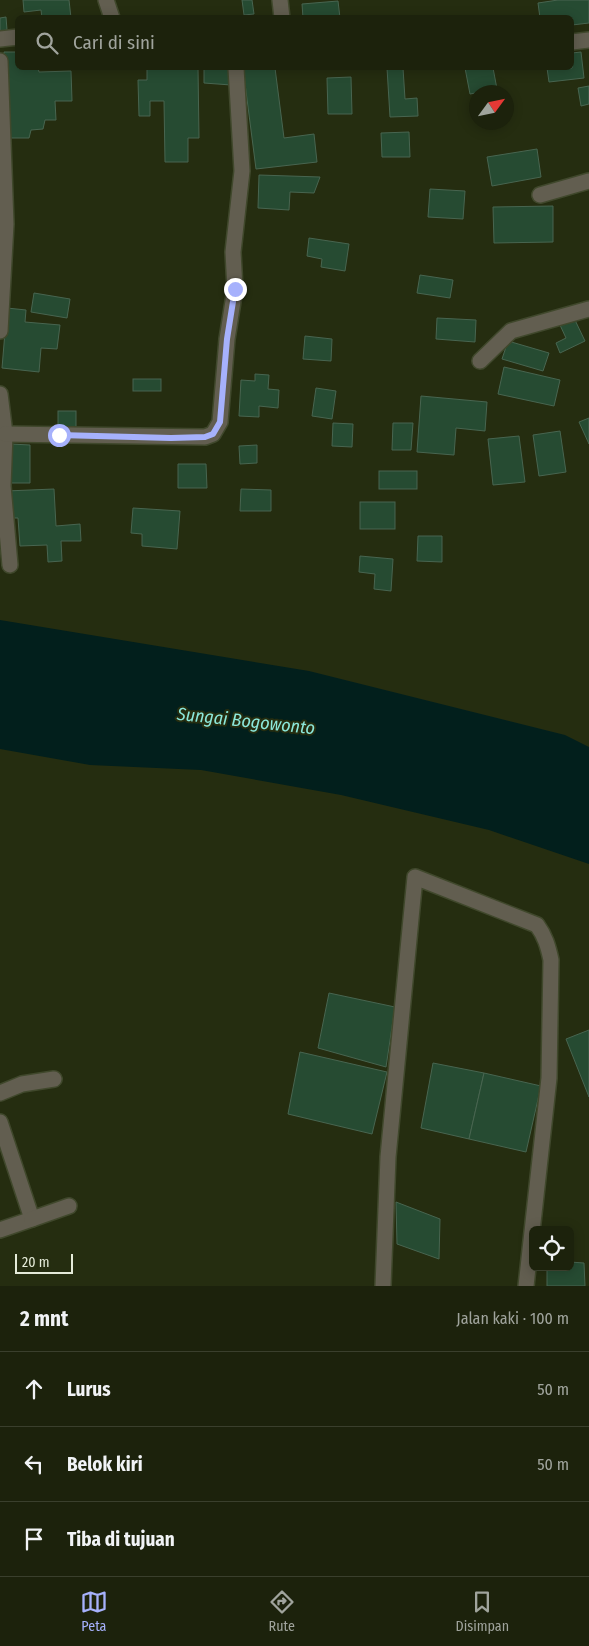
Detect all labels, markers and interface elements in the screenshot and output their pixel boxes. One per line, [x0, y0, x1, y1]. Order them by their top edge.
search box [15, 15, 574, 70]
icon: search [33, 29, 61, 57]
text: Cari di sini [73, 31, 155, 54]
north arrow [469, 85, 514, 130]
route end [224, 278, 247, 301]
route start [48, 424, 71, 447]
water label: Sungai Bogowonto [175, 703, 316, 739]
map controls [529, 1226, 574, 1271]
button: locate [529, 1226, 574, 1271]
scale bar [15, 1251, 72, 1274]
text: 20 m [22, 1254, 50, 1271]
text: 2 mnt [20, 1306, 69, 1332]
text: Jalan kaki · 100 m [456, 1309, 569, 1328]
icon: ahead [20, 1375, 48, 1403]
text: Lurus [67, 1378, 111, 1401]
text: 50 m [537, 1380, 569, 1399]
icon: left [20, 1450, 48, 1478]
text: Belok kiri [67, 1453, 143, 1476]
text: 50 m [537, 1455, 569, 1474]
icon: arrive [20, 1525, 48, 1553]
text: Tiba di tujuan [67, 1528, 175, 1551]
tab: Peta [80, 1588, 108, 1635]
tab: Rute [268, 1588, 296, 1635]
tab: Disimpan [456, 1588, 509, 1635]

